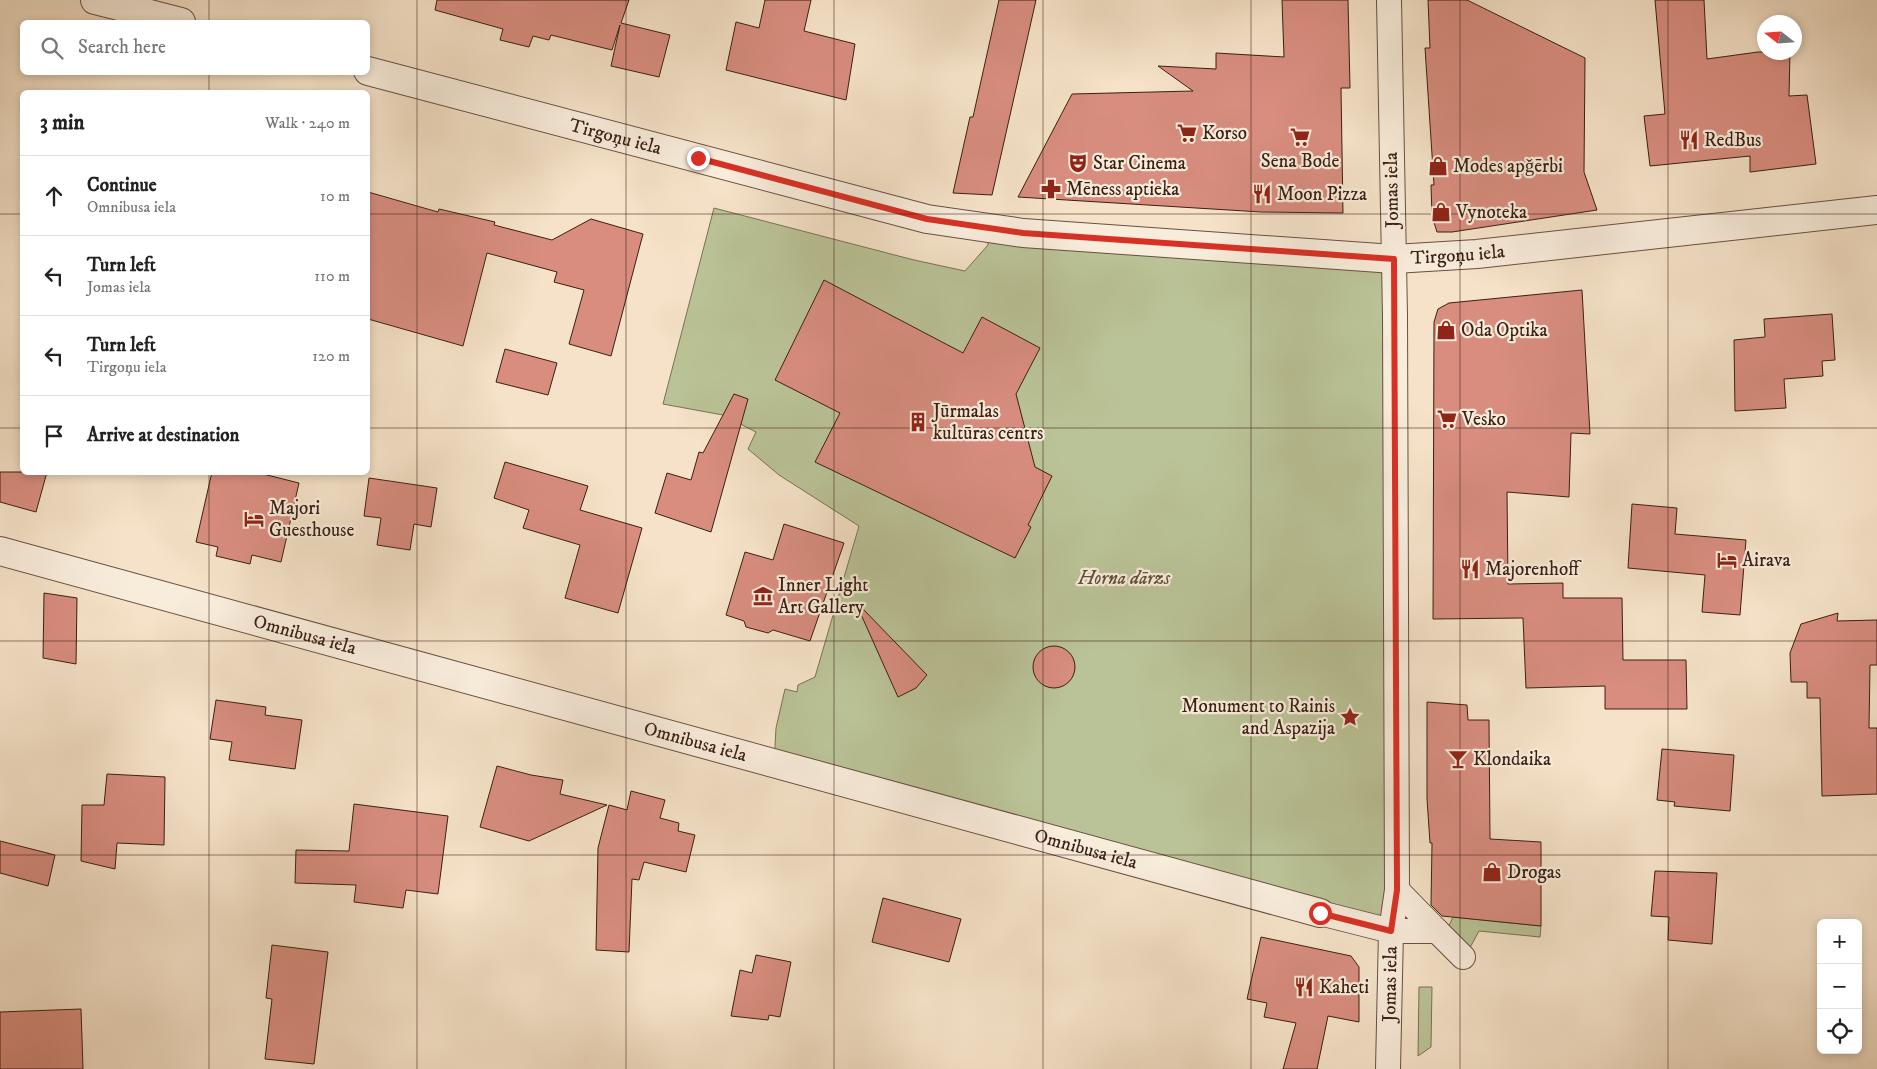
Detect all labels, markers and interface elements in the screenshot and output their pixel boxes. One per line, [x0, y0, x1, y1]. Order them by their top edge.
north arrow [1757, 15, 1802, 60]
search box [20, 20, 370, 75]
icon: search [38, 34, 66, 62]
text: Search here [78, 36, 166, 59]
text: 3 min [40, 110, 85, 136]
text: Walk · 240 m [265, 113, 350, 133]
street label: Tirgoņu iela [567, 113, 664, 160]
supermarket icon: Korso [1176, 122, 1198, 144]
place label: Korso [1202, 122, 1247, 145]
supermarket icon: Sena Bode [1289, 126, 1311, 148]
restaurant icon: RedBus [1678, 129, 1700, 151]
place label: RedBus [1704, 129, 1761, 152]
route end [687, 147, 710, 170]
place label: Sena Bode [1261, 150, 1339, 173]
theatre icon: Star Cinema [1067, 152, 1089, 174]
place label: Star Cinema [1093, 152, 1186, 175]
street label: Jomas iela [1380, 152, 1404, 230]
shop icon: Modes apǧērbi [1427, 155, 1449, 177]
place label: Modes apǧērbi [1453, 155, 1563, 178]
text: Continue [87, 174, 157, 197]
pharmacy icon: Mēness aptieka [1040, 178, 1062, 200]
place label: Mēness aptieka [1066, 178, 1179, 201]
icon: ahead [40, 182, 68, 210]
restaurant icon: Moon Pizza [1251, 183, 1273, 205]
place label: Moon Pizza [1277, 183, 1367, 206]
text: 10 m [320, 186, 350, 206]
text: Omnibusa iela [87, 197, 176, 217]
shop icon: Vynoteka [1430, 201, 1452, 223]
place label: Vynoteka [1455, 201, 1527, 224]
street label: Tirgoņu iela [1410, 240, 1506, 269]
text: Turn left [87, 254, 156, 277]
icon: left [40, 262, 68, 290]
text: 110 m [314, 266, 350, 286]
text: Jomas iela [87, 277, 151, 297]
shop icon: Oda Optika [1435, 319, 1457, 341]
place label: Oda Optika [1461, 319, 1548, 342]
text: Turn left [87, 334, 156, 357]
icon: left [40, 342, 68, 370]
text: 120 m [312, 346, 350, 366]
text: Tirgoņu iela [87, 357, 166, 377]
place label: Jūrmalas kultūras centrs [931, 400, 1043, 445]
supermarket icon: Vesko [1436, 408, 1458, 430]
place label: Vesko [1461, 408, 1506, 431]
building icon: Jūrmalas kultūras centrs [907, 411, 929, 433]
icon: arrive [40, 422, 68, 450]
text: Arrive at destination [87, 424, 239, 447]
place label: Majori Guesthouse [269, 497, 354, 542]
hotel icon: Majori Guesthouse [243, 508, 265, 530]
hotel icon: Airava [1716, 549, 1738, 571]
place label: Airava [1742, 549, 1791, 572]
restaurant icon: Majorenhoff [1459, 558, 1481, 580]
place label: Majorenhoff [1485, 558, 1582, 581]
park label: Horna dārzs [1077, 567, 1171, 590]
place label: Inner Light Art Gallery [778, 574, 868, 619]
museum icon: Inner Light Art Gallery [752, 585, 774, 607]
street label: Omnibusa iela [251, 609, 359, 660]
place label: Monument to Rainis and Aspazija [1181, 695, 1335, 740]
place icon: Monument to Rainis and Aspazija [1339, 706, 1361, 728]
street label: Omnibusa iela [641, 717, 749, 767]
bar icon: Klondaika [1447, 748, 1469, 770]
place label: Klondaika [1473, 748, 1551, 771]
street label: Omnibusa iela [1032, 824, 1140, 874]
shop icon: Drogas [1481, 861, 1503, 883]
place label: Drogas [1507, 861, 1561, 884]
route start [1309, 902, 1332, 925]
map controls [1817, 919, 1862, 1054]
button: + [1817, 919, 1862, 964]
street label: Jomas iela [1377, 946, 1402, 1024]
button: − [1817, 964, 1862, 1009]
restaurant icon: Kaheti [1293, 976, 1315, 998]
place label: Kaheti [1319, 976, 1369, 999]
button: locate [1817, 1009, 1862, 1054]

